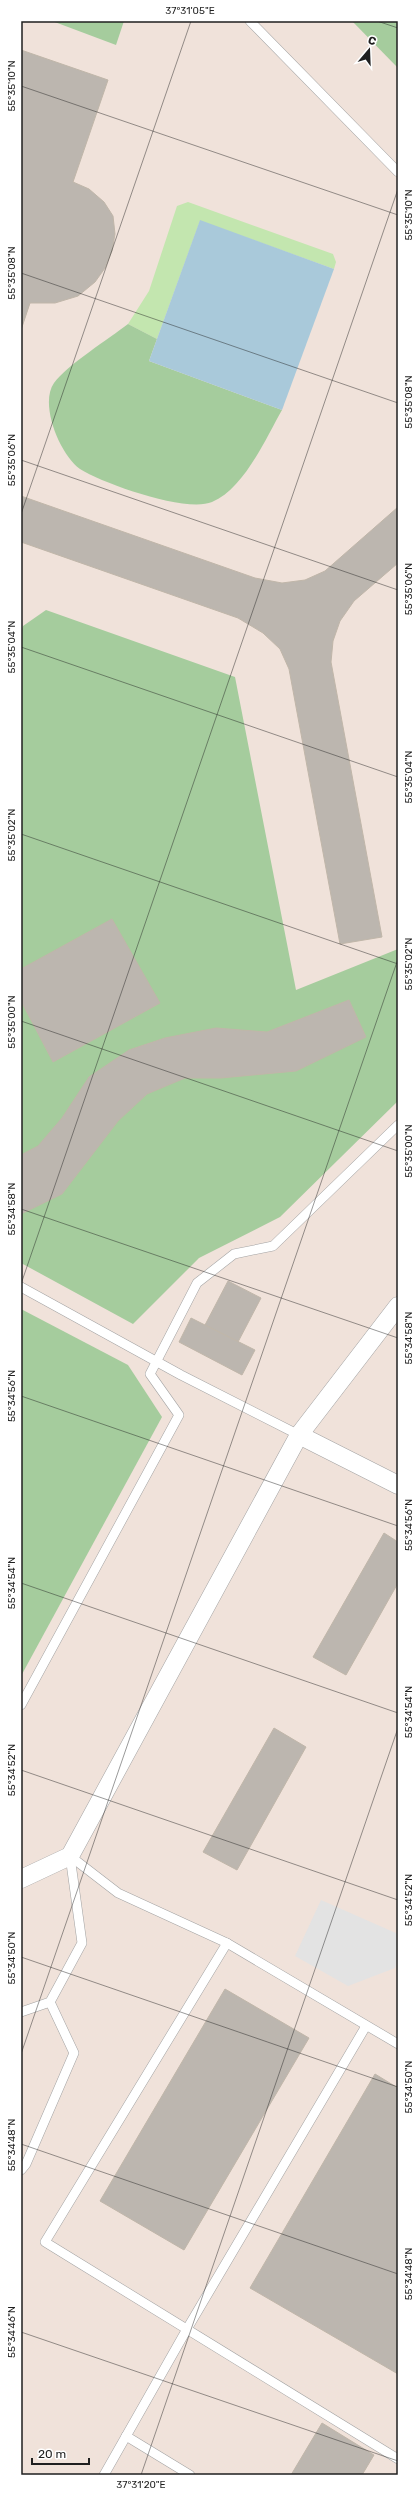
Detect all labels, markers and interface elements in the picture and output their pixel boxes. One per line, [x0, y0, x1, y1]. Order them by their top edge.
text: 37°31'05"E [165, 5, 215, 17]
north arrow [349, 30, 389, 70]
text: С [366, 34, 378, 49]
text: 55°35'10"N [6, 60, 18, 112]
text: 55°35'10"N [403, 189, 415, 241]
text: 55°35'08"N [6, 246, 18, 300]
text: 55°35'08"N [403, 375, 415, 429]
text: 55°35'06"N [6, 434, 18, 486]
text: 55°35'06"N [403, 563, 415, 615]
text: 55°35'04"N [6, 620, 18, 673]
text: 55°35'04"N [403, 750, 415, 803]
text: 55°35'02"N [6, 809, 18, 861]
text: 55°35'02"N [403, 938, 415, 990]
text: 55°35'00"N [6, 995, 18, 1049]
text: 55°35'00"N [403, 1124, 415, 1178]
text: 55°34'58"N [6, 1182, 18, 1235]
text: 55°34'58"N [403, 1311, 415, 1364]
text: 55°34'56"N [6, 1370, 18, 1422]
text: 55°34'56"N [403, 1499, 415, 1551]
text: 55°34'54"N [6, 1557, 18, 1609]
text: 55°34'54"N [403, 1686, 415, 1738]
text: 55°34'52"N [6, 1744, 18, 1796]
text: 55°34'52"N [403, 1874, 415, 1926]
text: 55°34'50"N [6, 1931, 18, 1984]
text: 55°34'50"N [403, 2060, 415, 2113]
text: 55°34'48"N [6, 2119, 18, 2171]
text: 55°34'48"N [403, 2248, 415, 2300]
text: 55°34'46"N [6, 2306, 18, 2358]
scale bar [32, 2440, 89, 2466]
text: 20 m [38, 2447, 66, 2461]
text: 37°31'20"E [116, 2479, 166, 2491]

